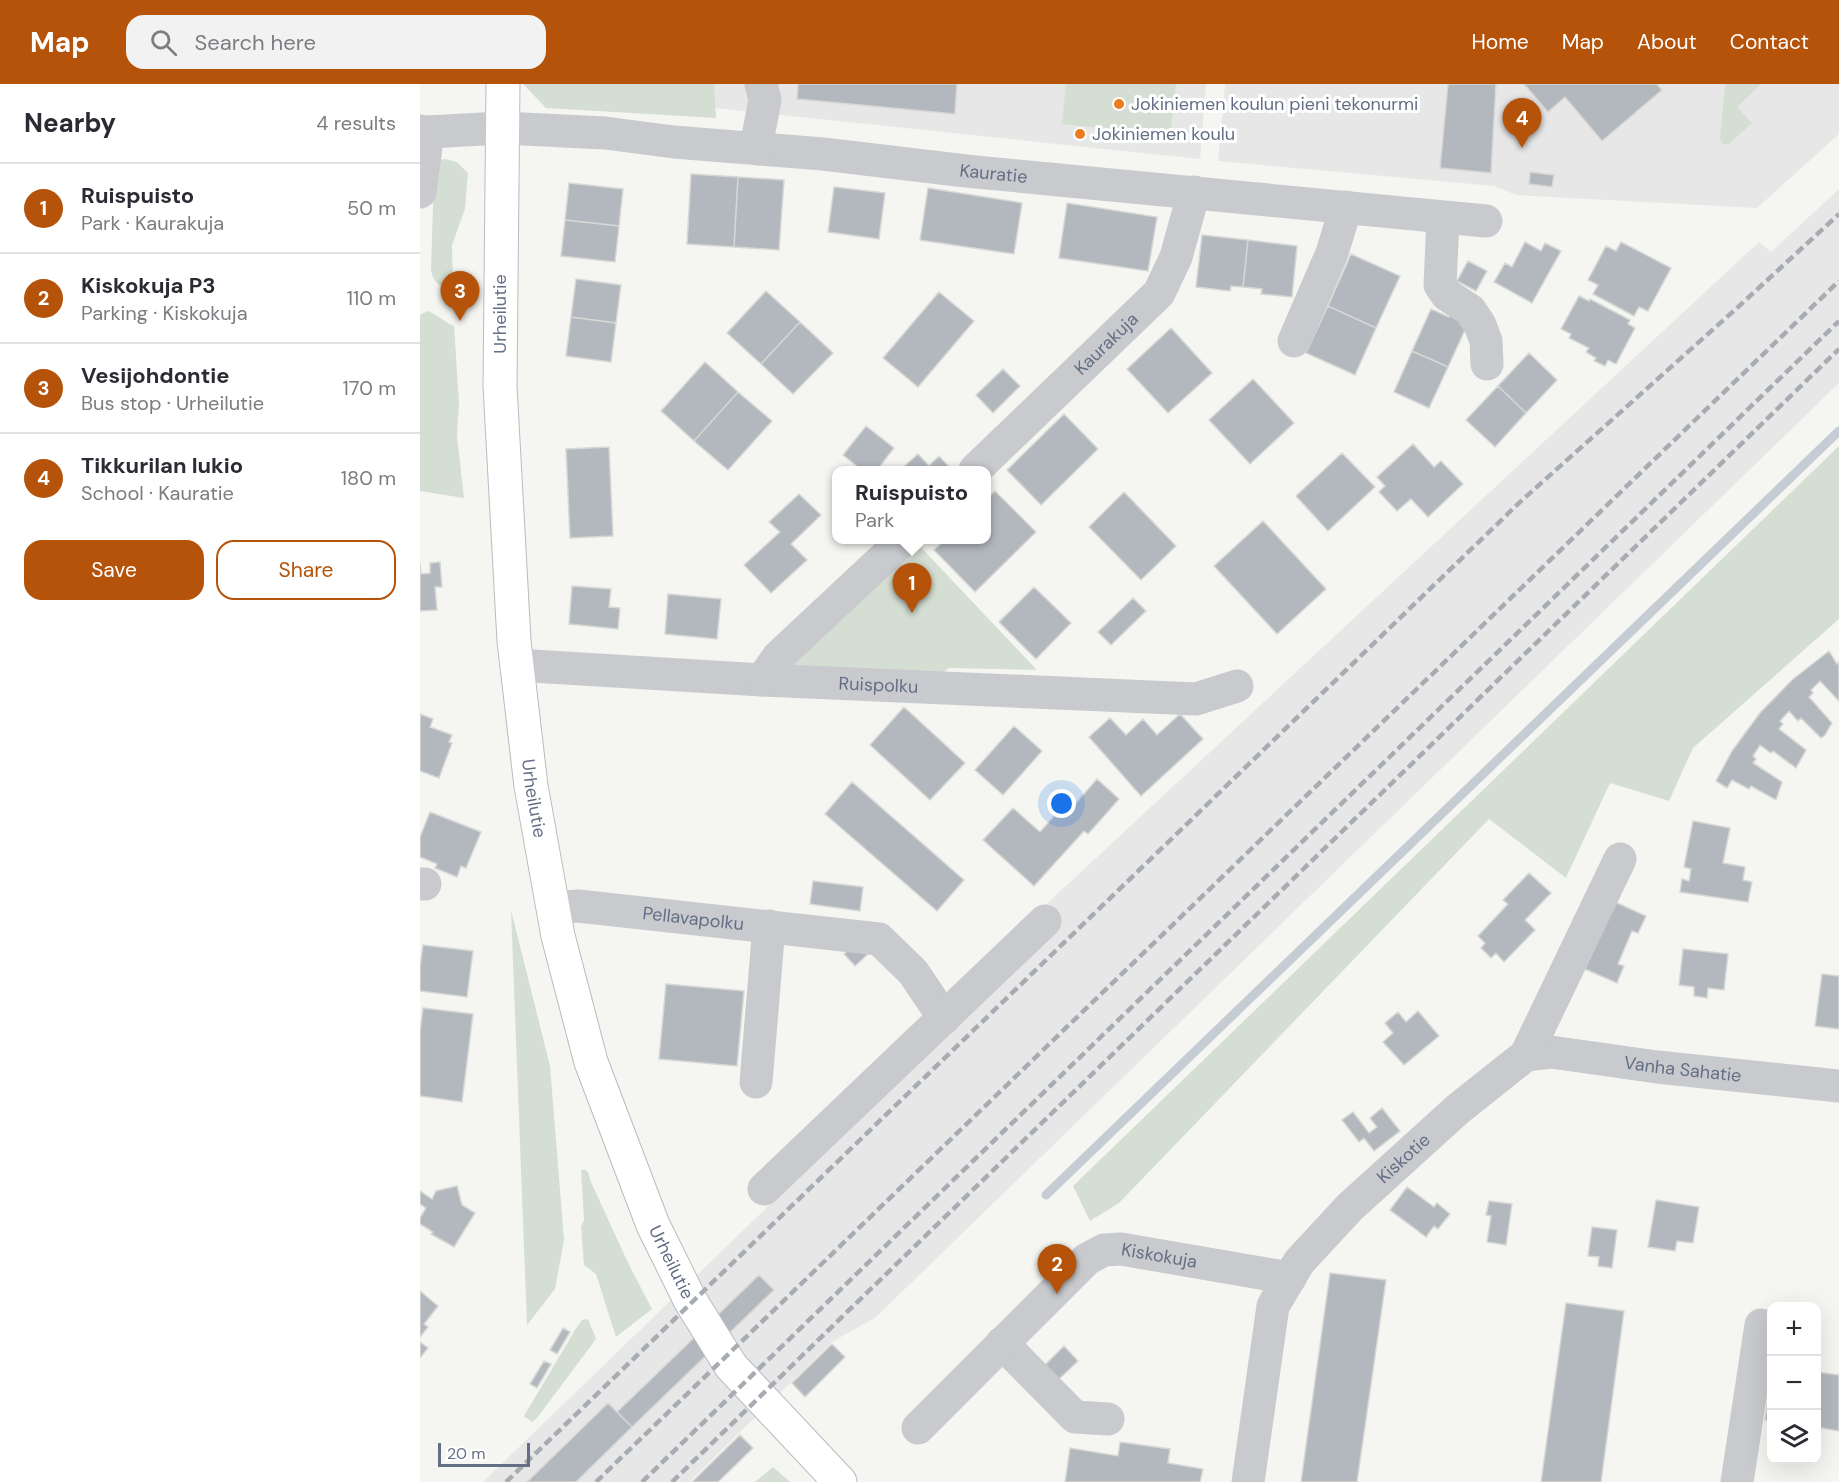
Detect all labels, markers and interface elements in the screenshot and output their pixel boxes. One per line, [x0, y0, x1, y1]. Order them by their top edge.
search box [126, 15, 546, 69]
text: Map [30, 24, 90, 61]
icon: search [147, 26, 180, 59]
text: Search here [195, 28, 316, 57]
text: Home [1471, 28, 1529, 56]
text: Map [1562, 28, 1604, 56]
text: About [1637, 28, 1697, 56]
text: Contact [1730, 28, 1809, 56]
place label: Jokiniemen koulun pieni tekonurmi [1131, 92, 1418, 116]
marker: Jokiniemen koulun pieni tekonurmi [1112, 97, 1126, 111]
pin: 4 [1502, 98, 1542, 148]
text: Nearby [24, 106, 116, 140]
text: 4 results [316, 110, 396, 136]
place label: Jokiniemen koulu [1092, 122, 1235, 146]
marker: Jokiniemen koulu [1073, 127, 1087, 141]
street label: Kauratie [958, 158, 1029, 189]
text: Ruispuisto [81, 181, 194, 210]
text: 1 [40, 195, 47, 221]
text: 50 m [347, 195, 396, 221]
text: Park · Kaurakuja [81, 210, 224, 236]
text: Kiskokuja P3 [81, 271, 215, 300]
pin: 3 [440, 272, 480, 321]
street label: Urheilutie [488, 274, 512, 354]
text: 2 [38, 285, 49, 311]
text: 110 m [347, 285, 396, 311]
text: Parking · Kiskokuja [81, 300, 248, 326]
street label: Kaurakuja [1069, 307, 1143, 380]
text: Vesijohdontie [81, 361, 229, 390]
text: 3 [37, 375, 50, 401]
text: 170 m [343, 375, 396, 401]
text: Bus stop · Urheilutie [81, 390, 264, 416]
text: Tikkurilan lukio [81, 451, 243, 480]
text: 4 [37, 465, 50, 491]
text: 180 m [341, 465, 396, 491]
popup [832, 466, 991, 544]
text: Ruispuisto [855, 478, 968, 507]
text: School · Kauratie [81, 480, 234, 506]
text: Park [855, 507, 894, 533]
button: Save [24, 540, 204, 600]
button: Share [216, 540, 396, 600]
pin: 1 [892, 564, 932, 613]
street label: Ruispolku [838, 671, 919, 699]
street label: Urheilutie [516, 758, 552, 840]
your location [1047, 789, 1076, 818]
street label: Pellavapolku [641, 901, 745, 936]
street label: Vanha Sahatie [1622, 1050, 1743, 1088]
street label: Kiskotie [1372, 1128, 1435, 1189]
street label: Urheilutie [643, 1221, 700, 1303]
street label: Kiskokuja [1119, 1237, 1199, 1274]
pin: 2 [1038, 1244, 1076, 1294]
map controls [1767, 1302, 1821, 1464]
button: + [1767, 1302, 1821, 1356]
button: − [1767, 1356, 1821, 1410]
button: layers [1767, 1410, 1821, 1464]
scale bar [438, 1440, 530, 1468]
text: 20 m [447, 1443, 486, 1464]

